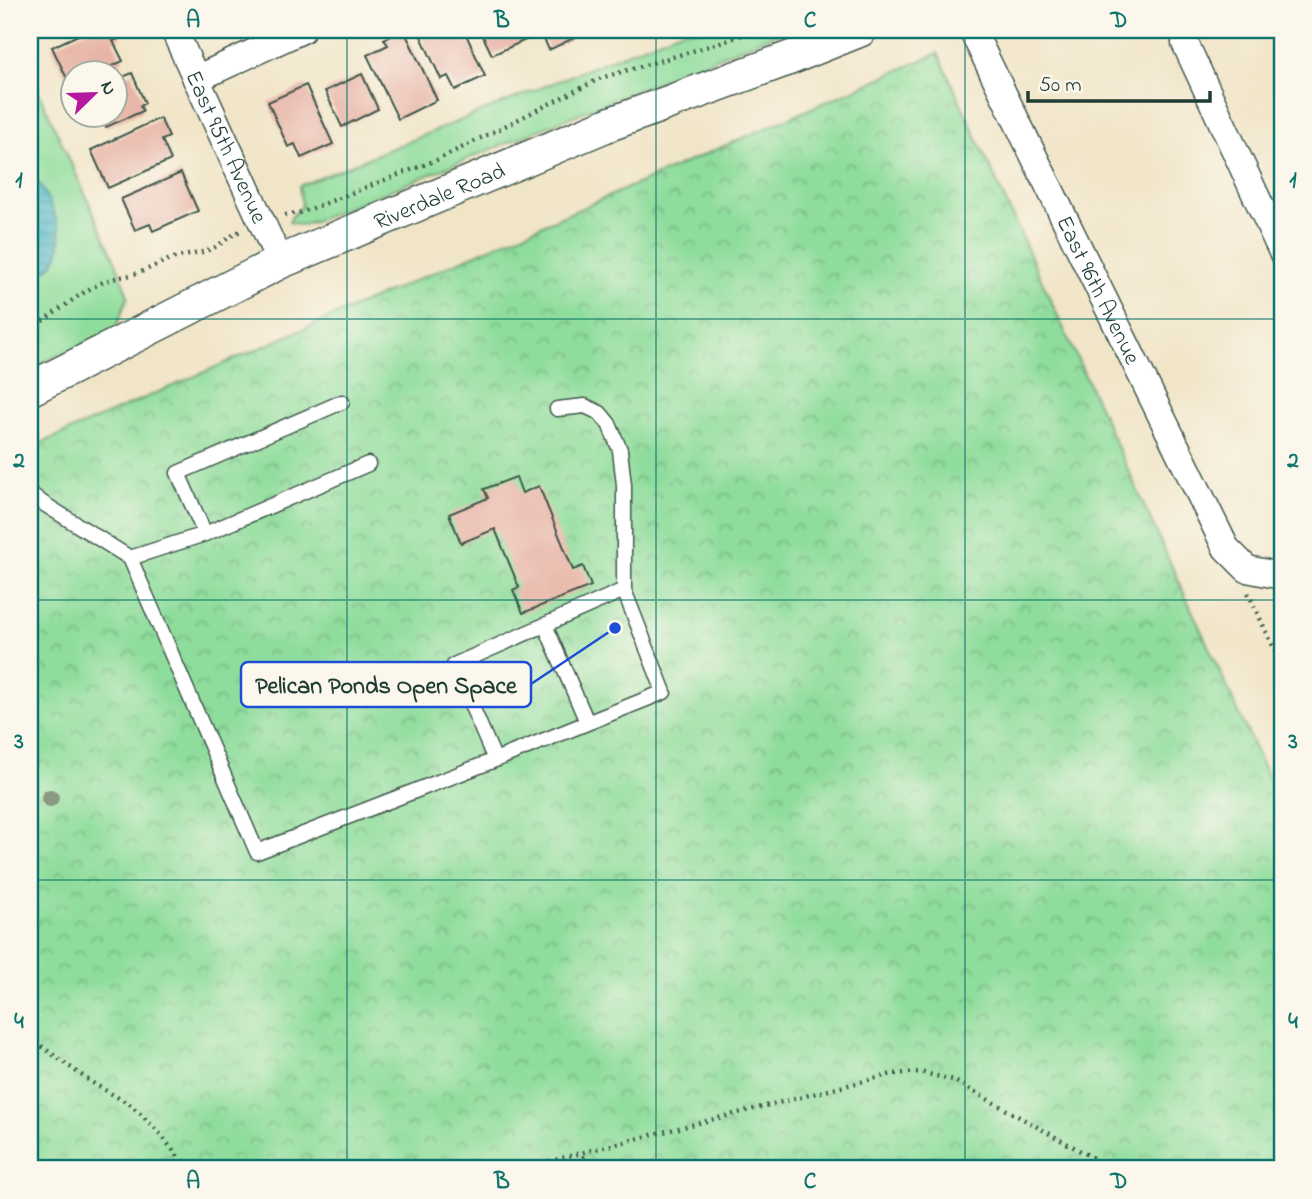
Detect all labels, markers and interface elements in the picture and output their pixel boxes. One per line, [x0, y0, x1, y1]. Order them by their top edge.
text: A [186, 5, 200, 38]
text: B [493, 5, 510, 38]
text: C [804, 5, 817, 38]
text: D [1110, 5, 1127, 38]
north arrow [60, 60, 130, 130]
scale bar [1028, 60, 1210, 104]
street label: East 95th Avenue [176, 66, 274, 230]
text: 50 m [1039, 71, 1082, 101]
text: N [92, 77, 122, 100]
street label: Riverdale Road [370, 155, 511, 240]
text: 1 [15, 165, 23, 198]
text: 1 [1289, 165, 1297, 198]
street label: East 96th Avenue [1047, 211, 1148, 371]
text: 2 [12, 445, 25, 478]
text: 2 [1286, 445, 1299, 478]
callout: Pelican Ponds Open Space [241, 662, 531, 707]
text: Pelican Ponds Open Space [255, 670, 518, 705]
text: 3 [13, 726, 24, 759]
text: 3 [1287, 726, 1298, 759]
text: 4 [14, 1006, 24, 1039]
text: 4 [1288, 1006, 1298, 1039]
text: A [186, 1166, 200, 1199]
text: B [493, 1166, 510, 1199]
text: C [804, 1166, 817, 1199]
text: D [1110, 1166, 1127, 1199]

